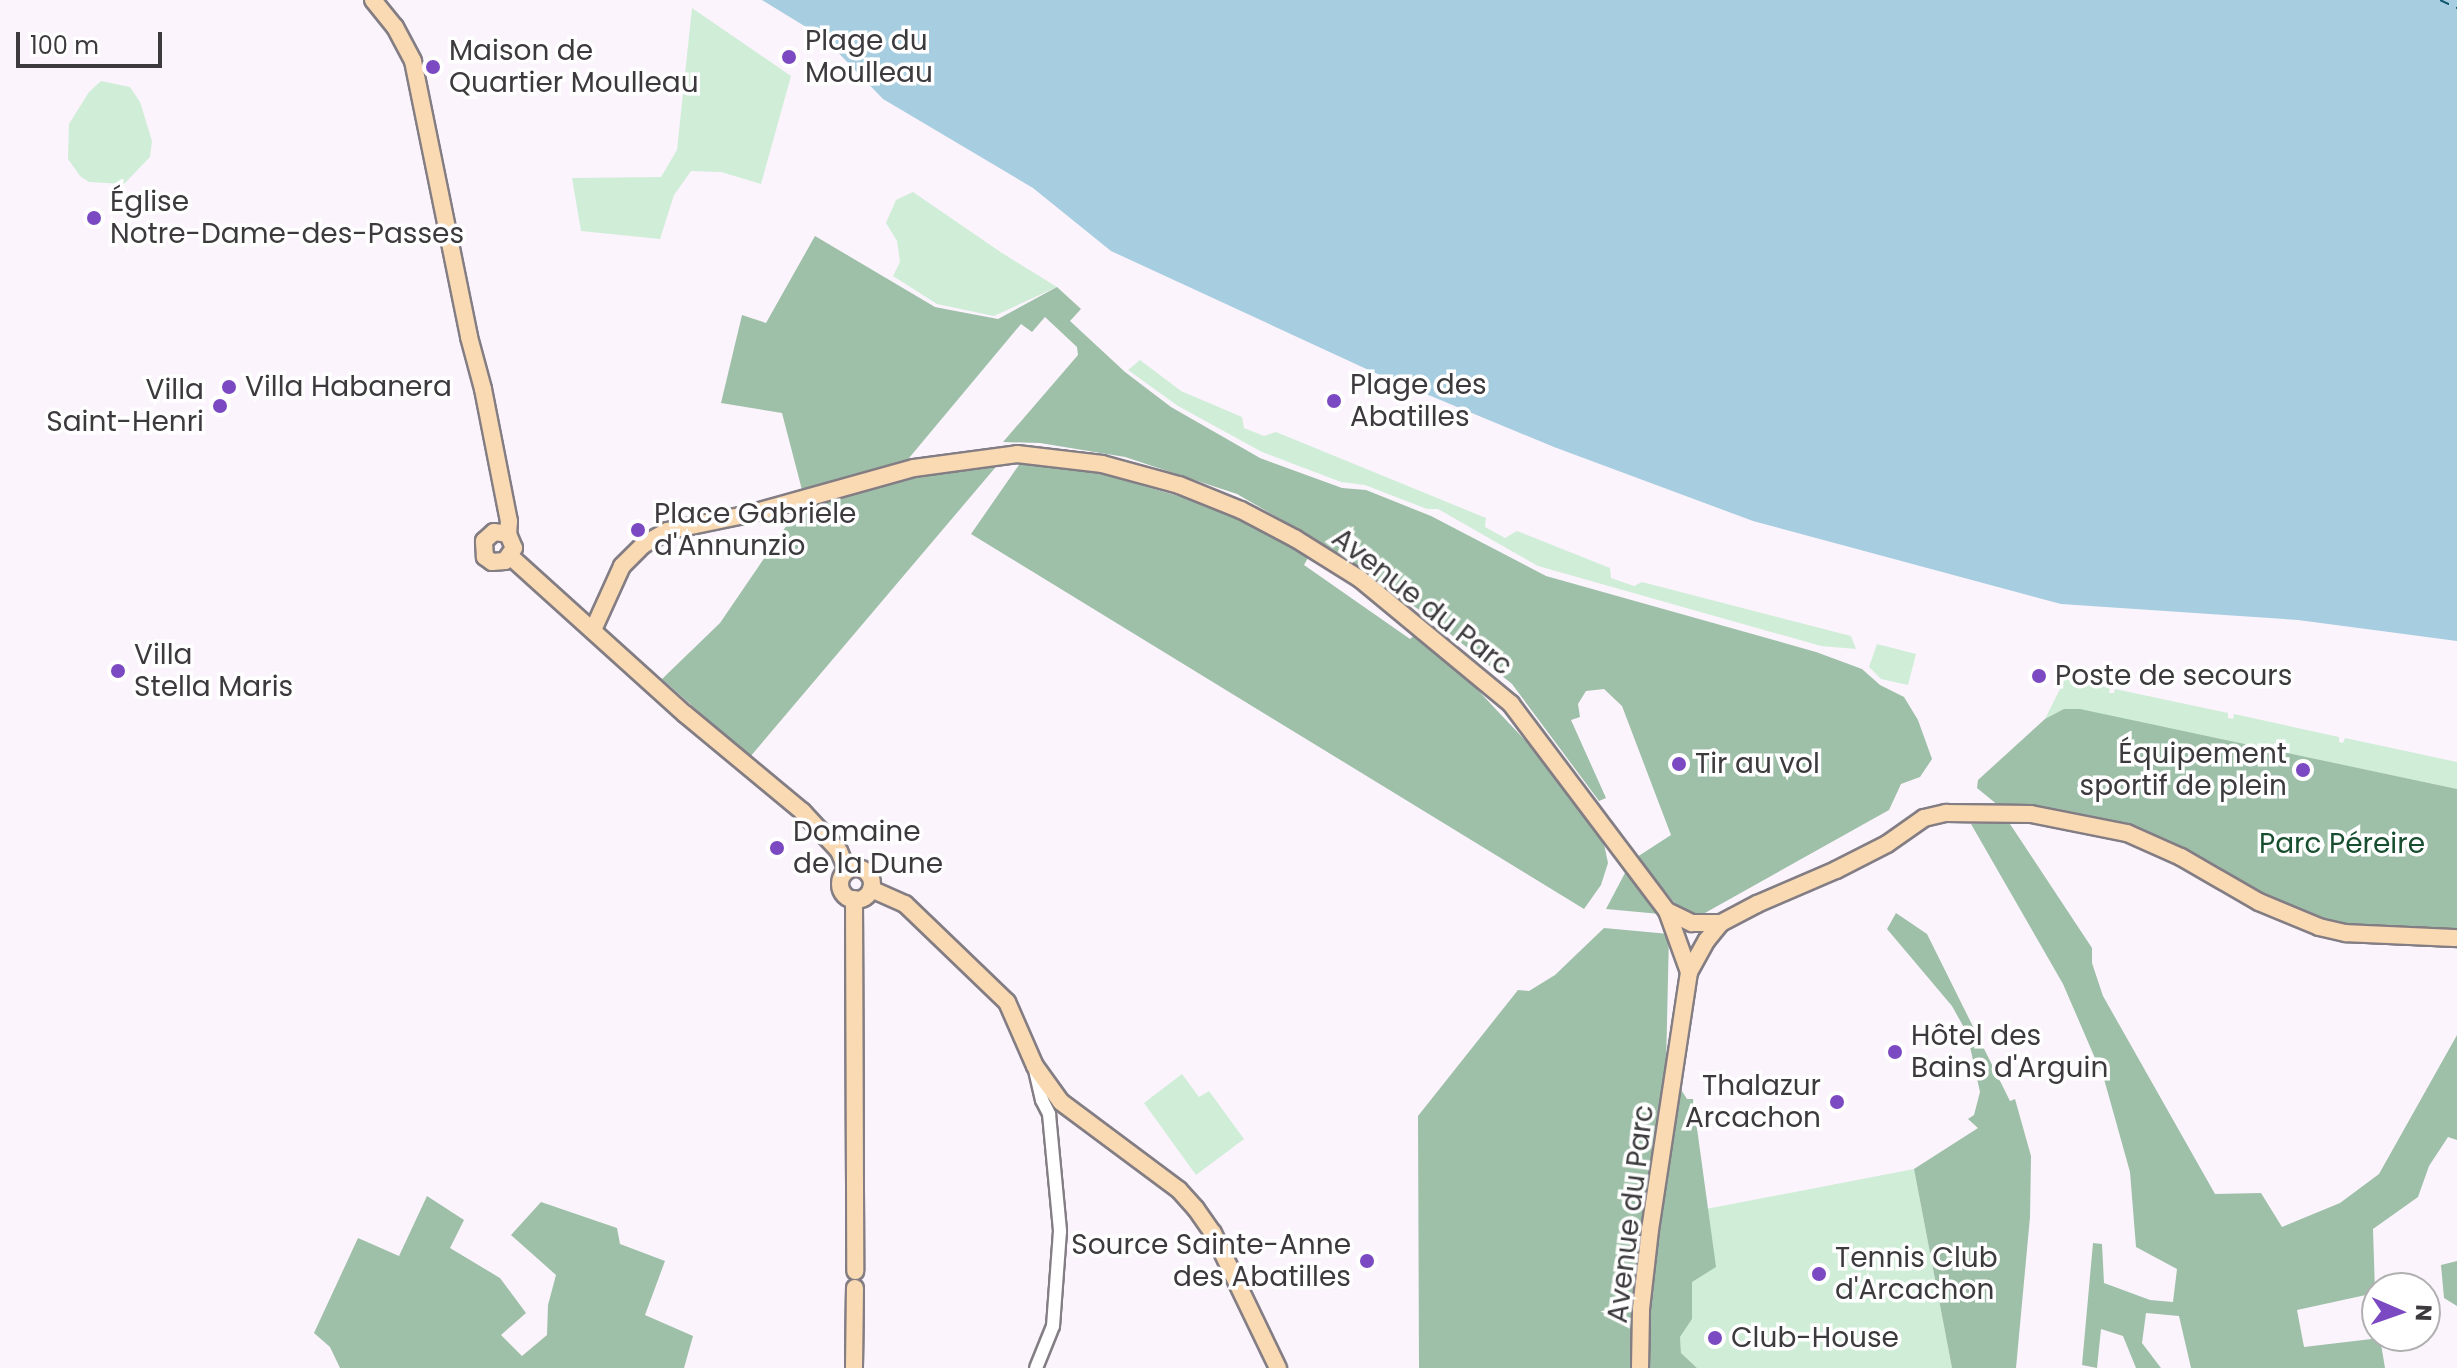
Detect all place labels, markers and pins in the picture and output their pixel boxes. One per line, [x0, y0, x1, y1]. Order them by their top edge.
place label: Plage du Moulleau [805, 24, 933, 90]
place label: Maison de Quartier Moulleau [449, 34, 699, 100]
marker: Plage du Moulleau [780, 48, 798, 66]
marker: Maison de Quartier Moulleau [424, 58, 442, 76]
place label: Église Notre-Dame-des-Passes [110, 185, 464, 251]
marker: Église Notre-Dame-des-Passes [85, 209, 103, 227]
place label: Plage des Abatilles [1350, 368, 1487, 434]
place label: Villa Habanera [245, 370, 452, 404]
place label: Villa Saint-Henri [46, 373, 204, 439]
marker: Villa Habanera [220, 378, 238, 396]
marker: Plage des Abatilles [1325, 392, 1343, 410]
marker: Villa Saint-Henri [211, 397, 229, 415]
place label: Place Gabriele d'Annunzio [654, 497, 856, 563]
marker: Place Gabriele d'Annunzio [629, 521, 647, 539]
place label: Villa Stella Maris [134, 638, 293, 704]
place label: Poste de secours [2055, 659, 2292, 693]
marker: Villa Stella Maris [109, 662, 127, 680]
marker: Poste de secours [2030, 667, 2048, 685]
place label: Équipement sportif de plein [2080, 737, 2287, 803]
place label: Tir au vol [1695, 747, 1820, 781]
marker: Tir au vol [1670, 755, 1688, 773]
marker: Équipement sportif de plein [2294, 761, 2312, 779]
place label: Domaine de la Dune [793, 815, 943, 881]
marker: Domaine de la Dune [768, 839, 786, 857]
place label: Hôtel des Bains d'Arguin [1911, 1019, 2108, 1085]
marker: Hôtel des Bains d'Arguin [1886, 1043, 1904, 1061]
place label: Thalazur Arcachon [1685, 1069, 1821, 1135]
marker: Thalazur Arcachon [1828, 1093, 1846, 1111]
place label: Source Sainte-Anne des Abatilles [1071, 1228, 1351, 1294]
place label: Tennis Club d'Arcachon [1835, 1241, 1998, 1307]
marker: Source Sainte-Anne des Abatilles [1358, 1252, 1376, 1270]
marker: Tennis Club d'Arcachon [1810, 1265, 1828, 1283]
place label: Club-House [1731, 1321, 1899, 1355]
marker: Club-House [1706, 1329, 1724, 1347]

